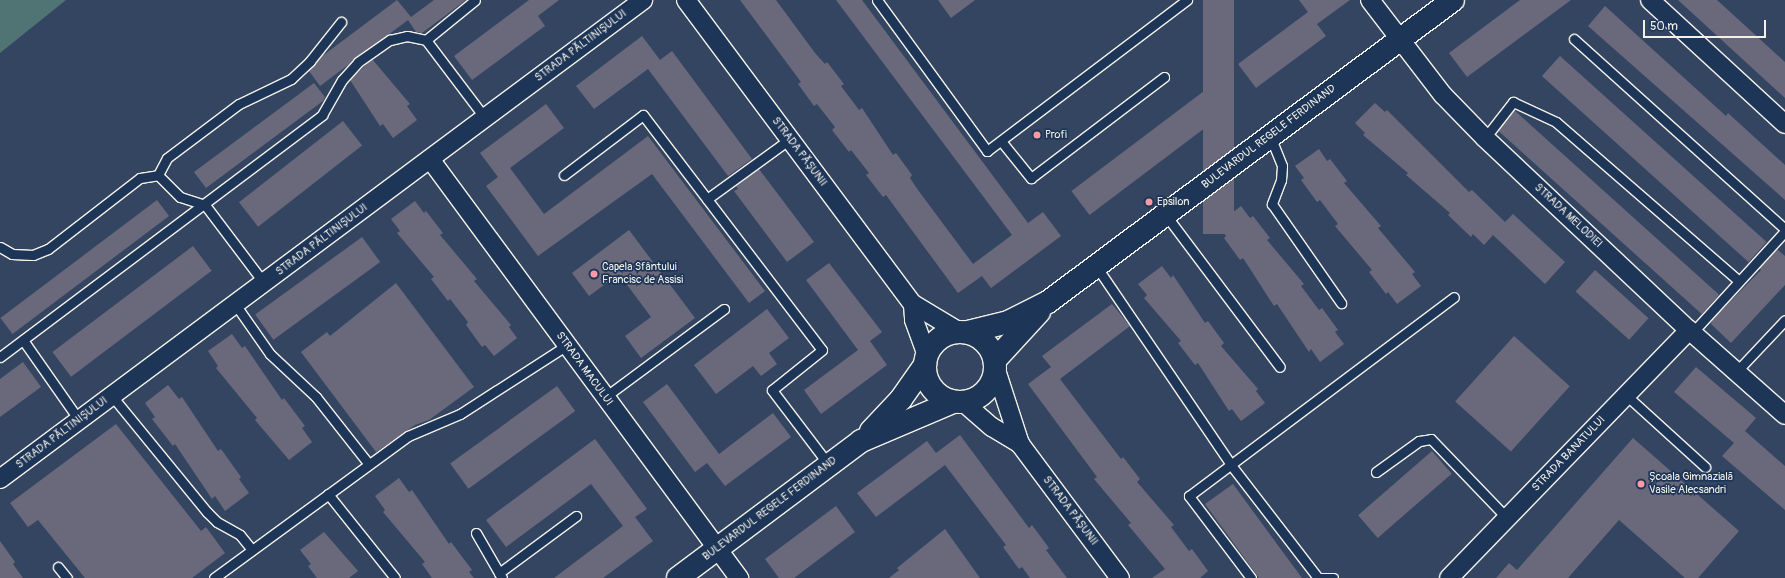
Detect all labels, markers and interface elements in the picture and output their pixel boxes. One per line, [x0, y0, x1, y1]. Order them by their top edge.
street label: STRADA PĂLTINIȘULUI [533, 7, 629, 85]
scale bar [1645, 12, 1768, 38]
text: 50 m [1650, 19, 1678, 34]
street label: BULEVARDUL REGELE FERDINAND [1199, 82, 1339, 192]
street label: STRADA PĂȘUNII [769, 115, 829, 189]
place label: Profi [1045, 128, 1067, 142]
marker: Profi [1032, 130, 1042, 140]
street label: STRADA MELODIEI [1531, 181, 1605, 251]
place label: Epsilon [1157, 195, 1189, 209]
marker: Epsilon [1144, 197, 1154, 207]
street label: STRADA PĂLTINIȘULUI [274, 201, 370, 279]
place label: Capela Sfântului Francisc de Assisi [602, 261, 683, 287]
marker: Capela Sfântului Francisc de Assisi [589, 269, 599, 279]
street label: STRADA MACULUI [553, 329, 615, 409]
street label: STRADA PĂLTINIȘULUI [14, 394, 110, 472]
street label: STRADA BANATULUI [1530, 414, 1608, 494]
street label: BULEVARDUL REGELE FERDINAND [700, 454, 840, 564]
place label: Școala Gimnazială Vasile Alecsandri [1649, 471, 1734, 497]
street label: STRADA PĂȘUNII [1040, 474, 1100, 548]
marker: Școala Gimnazială Vasile Alecsandri [1636, 479, 1646, 489]

